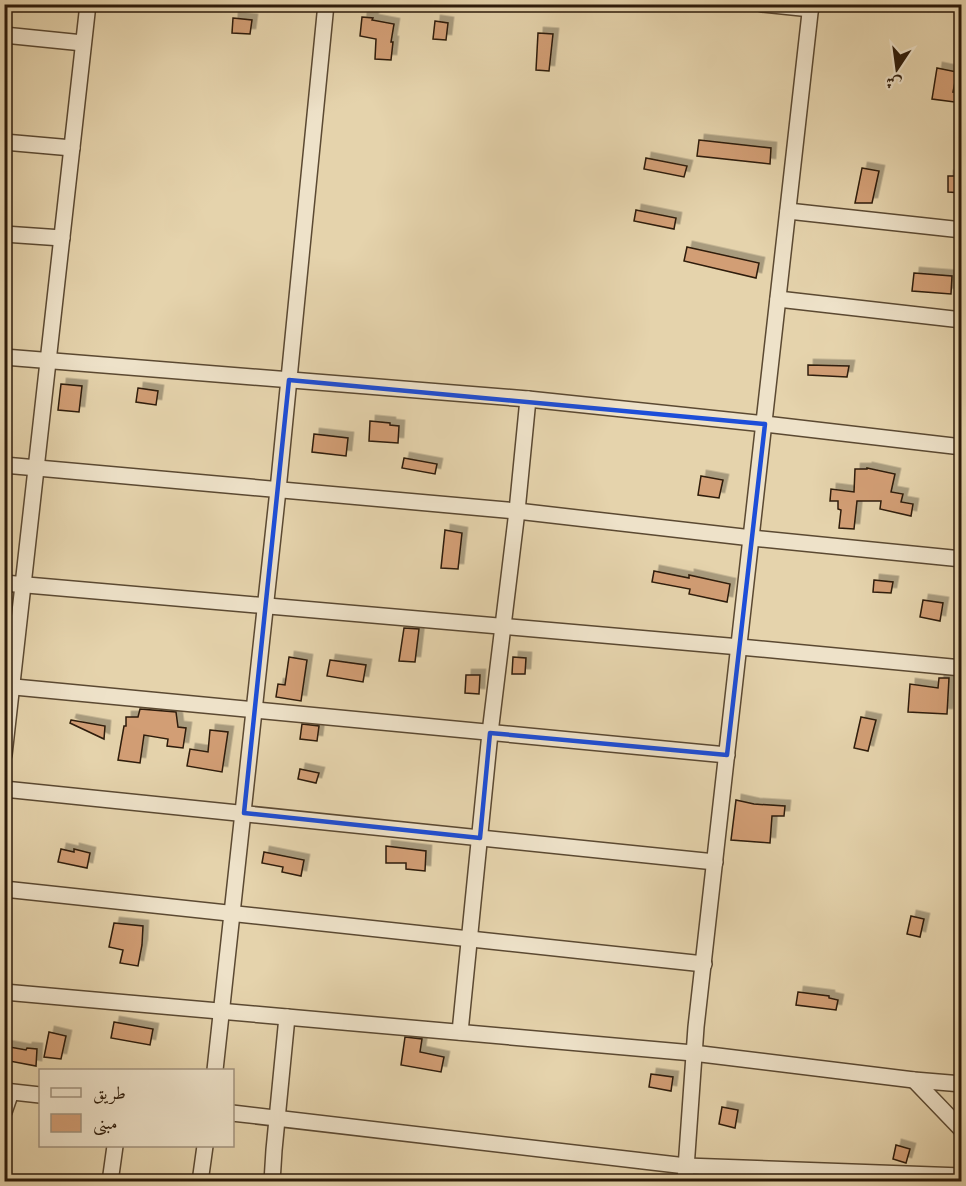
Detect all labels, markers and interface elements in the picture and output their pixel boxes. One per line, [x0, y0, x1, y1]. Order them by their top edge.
north arrow [867, 39, 927, 99]
text: ش [884, 72, 904, 94]
legend [39, 1069, 234, 1147]
text: طريق [93, 1082, 126, 1105]
text: مبنى [93, 1112, 118, 1136]

